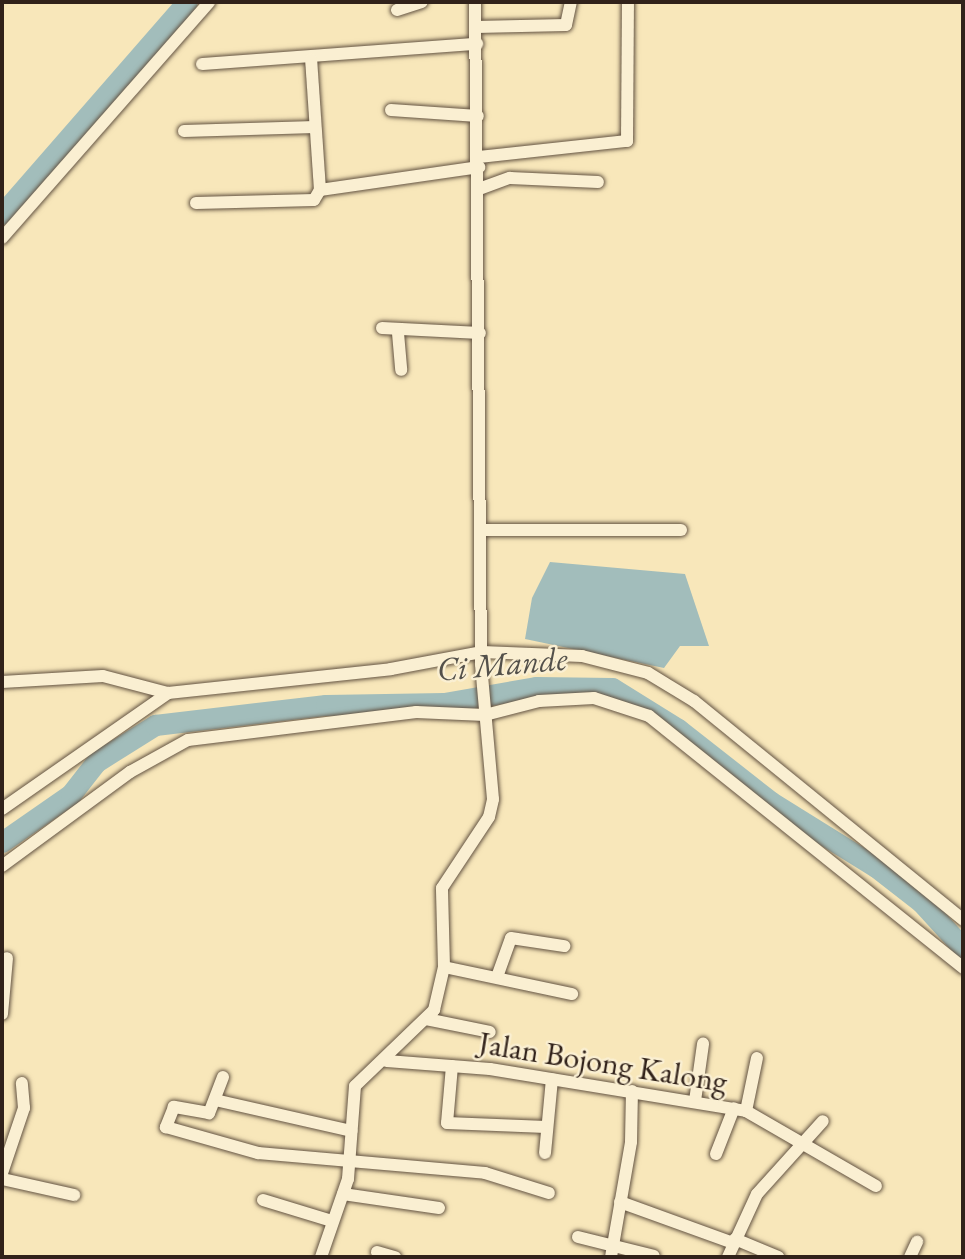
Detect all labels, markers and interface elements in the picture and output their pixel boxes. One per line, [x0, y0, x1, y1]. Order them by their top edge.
water label: Ci Mande [435, 639, 569, 689]
street label: Jalan Bojong Kalong [476, 1023, 730, 1101]

